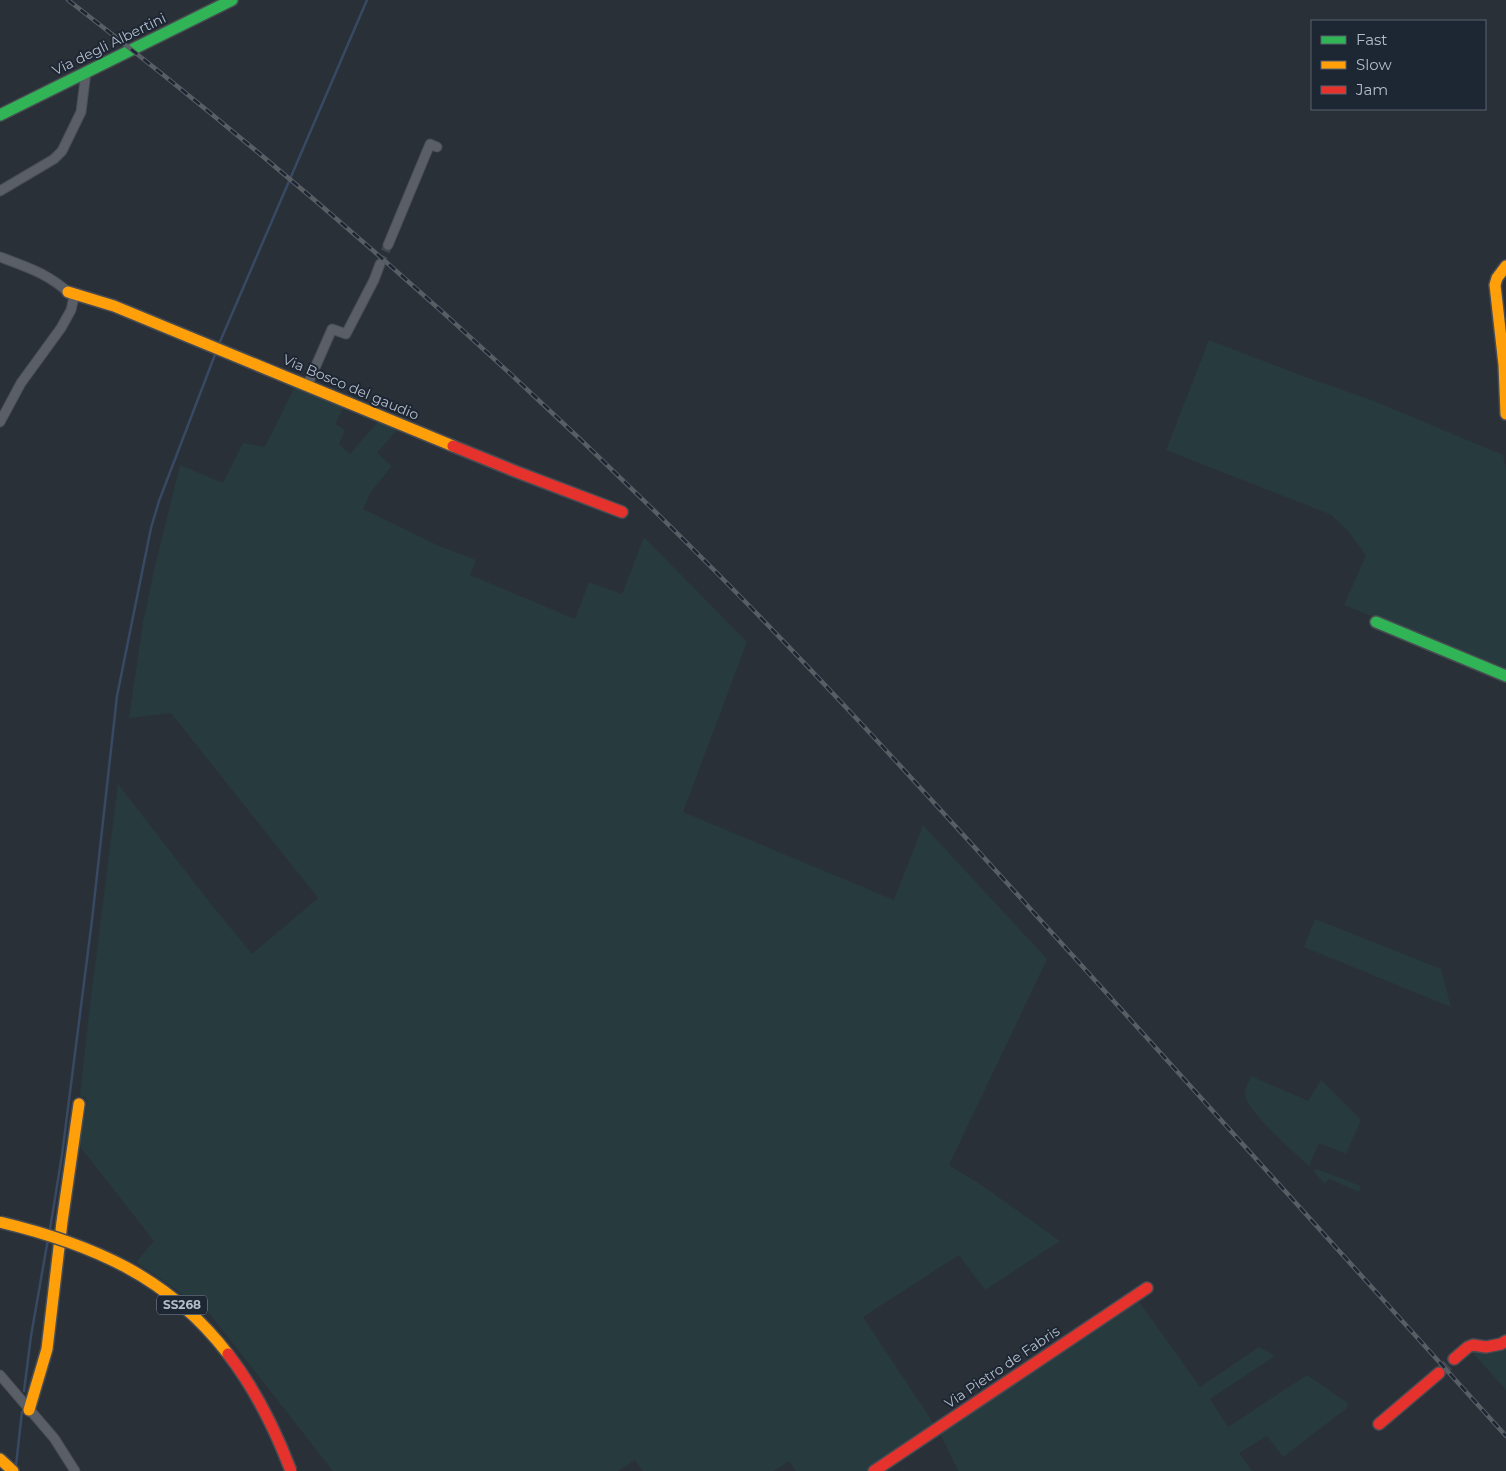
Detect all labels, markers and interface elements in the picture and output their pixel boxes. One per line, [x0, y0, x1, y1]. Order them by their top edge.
street label: Via degli Albertini [49, 9, 169, 79]
legend [1311, 20, 1486, 110]
text: Fast [1356, 30, 1387, 49]
text: Slow [1356, 55, 1392, 74]
text: Jam [1355, 80, 1388, 99]
street label: Via Bosco del gaudio [280, 350, 422, 424]
road number: SS268 [157, 1296, 207, 1314]
street label: Via Pietro de Fabris [941, 1322, 1063, 1412]

